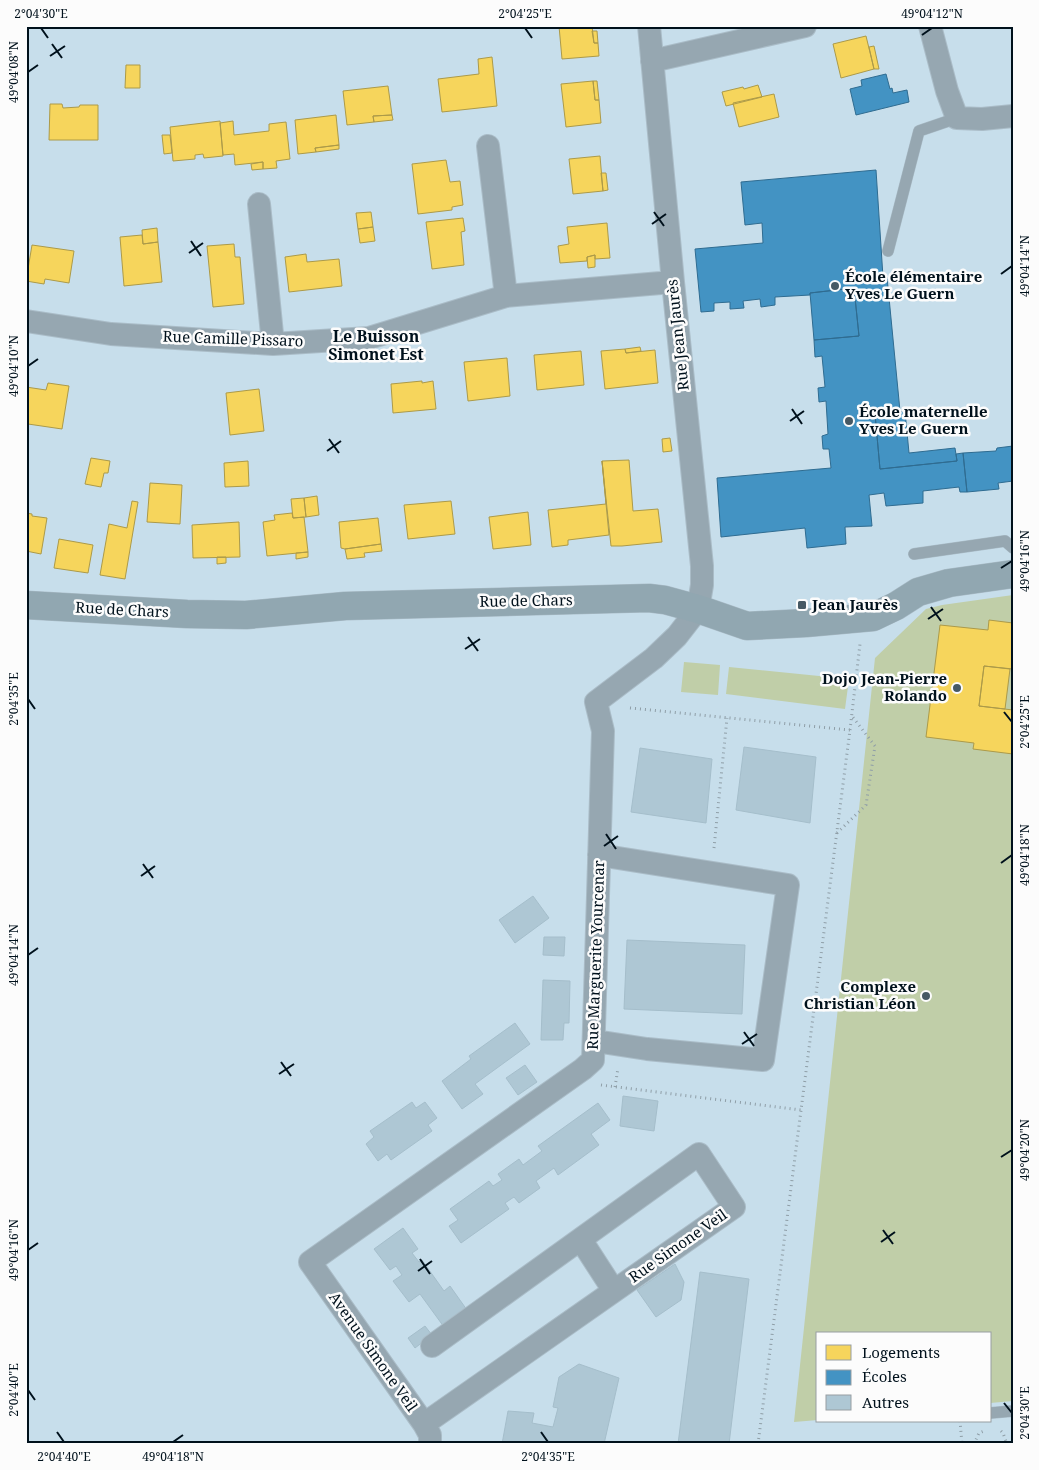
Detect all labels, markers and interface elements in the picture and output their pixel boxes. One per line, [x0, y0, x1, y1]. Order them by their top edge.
text: 2°04'30"E [14, 5, 68, 22]
text: 2°04'25"E [498, 5, 552, 22]
text: 49°04'12"N [901, 5, 963, 22]
text: 49°04'08"N [5, 41, 22, 103]
text: 49°04'14"N [1016, 235, 1033, 297]
place label: École élémentaire Yves Le Guern [845, 266, 982, 303]
street label: Rue Jean Jaurès [661, 278, 693, 392]
marker: École élémentaire Yves Le Guern [829, 280, 841, 292]
district label: Le Buisson Simonet Est [328, 325, 424, 365]
street label: Rue Camille Pissaro [162, 326, 304, 350]
text: 49°04'10"N [5, 335, 22, 397]
place label: École maternelle Yves Le Guern [859, 401, 988, 438]
marker: École maternelle Yves Le Guern [843, 415, 855, 427]
text: 49°04'16"N [1016, 530, 1033, 592]
street label: Rue de Chars [479, 589, 573, 611]
place label: Jean Jaurès [811, 594, 898, 614]
street label: Rue de Chars [75, 597, 169, 621]
marker: Jean Jaurès [796, 599, 808, 611]
place label: Dojo Jean-Pierre Rolando [822, 668, 947, 705]
text: 2°04'35"E [5, 672, 22, 726]
marker: Dojo Jean-Pierre Rolando [951, 682, 963, 694]
text: 2°04'25"E [1016, 695, 1033, 749]
text: 49°04'18"N [1016, 824, 1033, 886]
street label: Rue Marguerite Yourcenar [582, 860, 608, 1050]
text: 49°04'14"N [5, 924, 22, 986]
place label: Complexe Christian Léon [804, 976, 916, 1013]
marker: Complexe Christian Léon [920, 990, 932, 1002]
text: 49°04'20"N [1016, 1119, 1033, 1181]
street label: Rue Simone Veil [624, 1204, 731, 1286]
text: 49°04'16"N [5, 1219, 22, 1281]
street label: Avenue Simone Veil [325, 1288, 423, 1415]
legend [816, 1332, 992, 1422]
text: Logements [862, 1342, 940, 1362]
text: 2°04'40"E [5, 1363, 22, 1417]
text: Écoles [862, 1366, 907, 1386]
text: 2°04'30"E [1016, 1386, 1033, 1440]
text: Autres [862, 1392, 909, 1412]
text: 2°04'40"E [37, 1448, 91, 1465]
text: 49°04'18"N [142, 1448, 204, 1465]
text: 2°04'35"E [521, 1448, 575, 1465]

